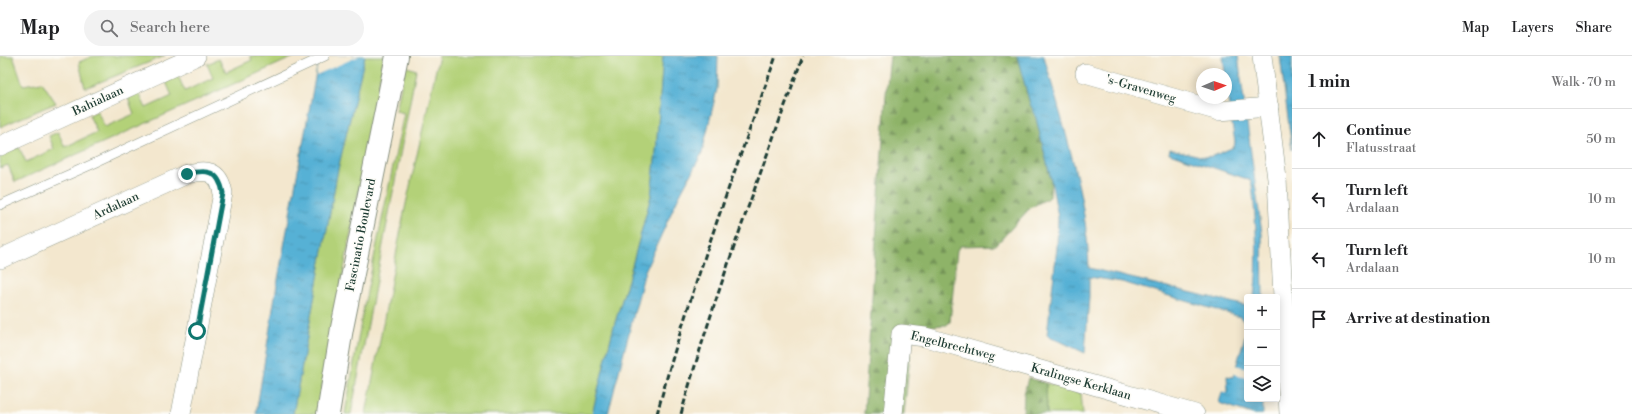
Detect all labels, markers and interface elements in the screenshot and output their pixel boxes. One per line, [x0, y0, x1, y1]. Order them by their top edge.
search box [84, 10, 364, 46]
text: Map [20, 16, 60, 40]
icon: search [98, 17, 120, 39]
text: Search here [130, 18, 210, 37]
text: Map [1462, 19, 1489, 37]
text: Layers [1511, 19, 1554, 37]
text: Share [1576, 19, 1612, 37]
north arrow [1196, 68, 1232, 104]
text: 1 min [1308, 71, 1350, 93]
street label: 's-Gravenweg [1104, 72, 1179, 106]
text: Walk · 70 m [1551, 74, 1616, 90]
street label: Bahialaan [69, 83, 126, 120]
text: Continue [1346, 121, 1411, 140]
icon: ahead [1308, 128, 1330, 150]
text: 50 m [1586, 131, 1616, 147]
text: Flatusstraat [1346, 140, 1416, 156]
route end [178, 165, 196, 183]
street label: Fascinatio Boulevard [343, 177, 379, 293]
text: Turn left [1346, 181, 1408, 200]
icon: left [1308, 188, 1330, 210]
street label: Ardalaan [90, 189, 141, 224]
text: 10 m [1588, 191, 1616, 207]
text: Ardalaan [1346, 200, 1399, 216]
text: Turn left [1346, 241, 1408, 260]
icon: left [1308, 248, 1330, 270]
text: 10 m [1588, 251, 1616, 267]
text: Ardalaan [1346, 260, 1399, 276]
map controls [1244, 294, 1280, 402]
button: + [1244, 294, 1280, 330]
icon: arrive [1308, 308, 1330, 330]
text: Arrive at destination [1346, 309, 1490, 328]
route start [188, 322, 206, 340]
street label: Engelbrechtweg [909, 328, 998, 364]
button: − [1244, 330, 1280, 366]
street label: Kralingse Kerklaan [1029, 361, 1133, 403]
button: layers [1244, 366, 1280, 402]

